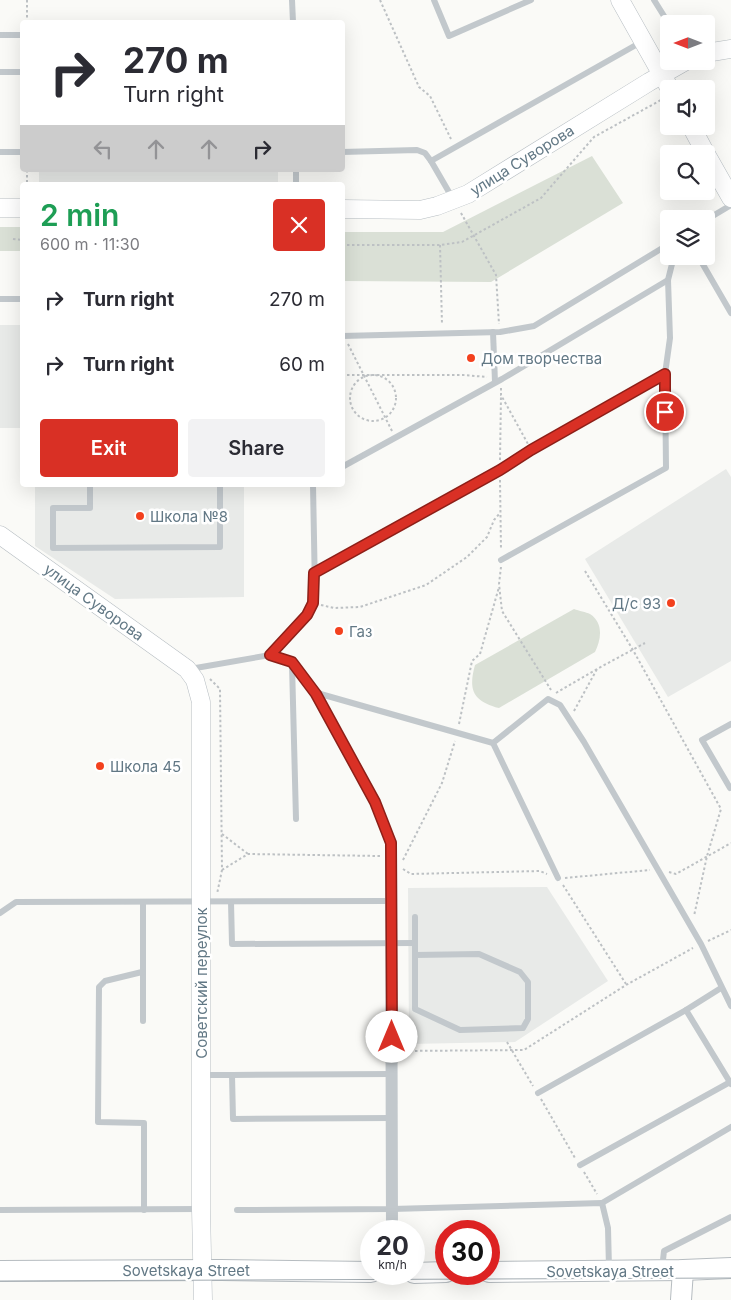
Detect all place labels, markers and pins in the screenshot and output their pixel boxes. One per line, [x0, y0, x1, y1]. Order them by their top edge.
place label: Дом творчества [481, 349, 602, 368]
marker: Дом творчества [465, 352, 477, 364]
pin [644, 391, 686, 433]
place label: Школа №8 [150, 507, 228, 526]
marker: Школа №8 [134, 510, 146, 522]
place label: Д/с 93 [612, 594, 661, 613]
marker: Д/с 93 [665, 597, 677, 609]
place label: Газ [349, 622, 372, 641]
marker: Газ [333, 625, 345, 637]
place label: Школа 45 [110, 757, 181, 776]
marker: Школа 45 [94, 760, 106, 772]

